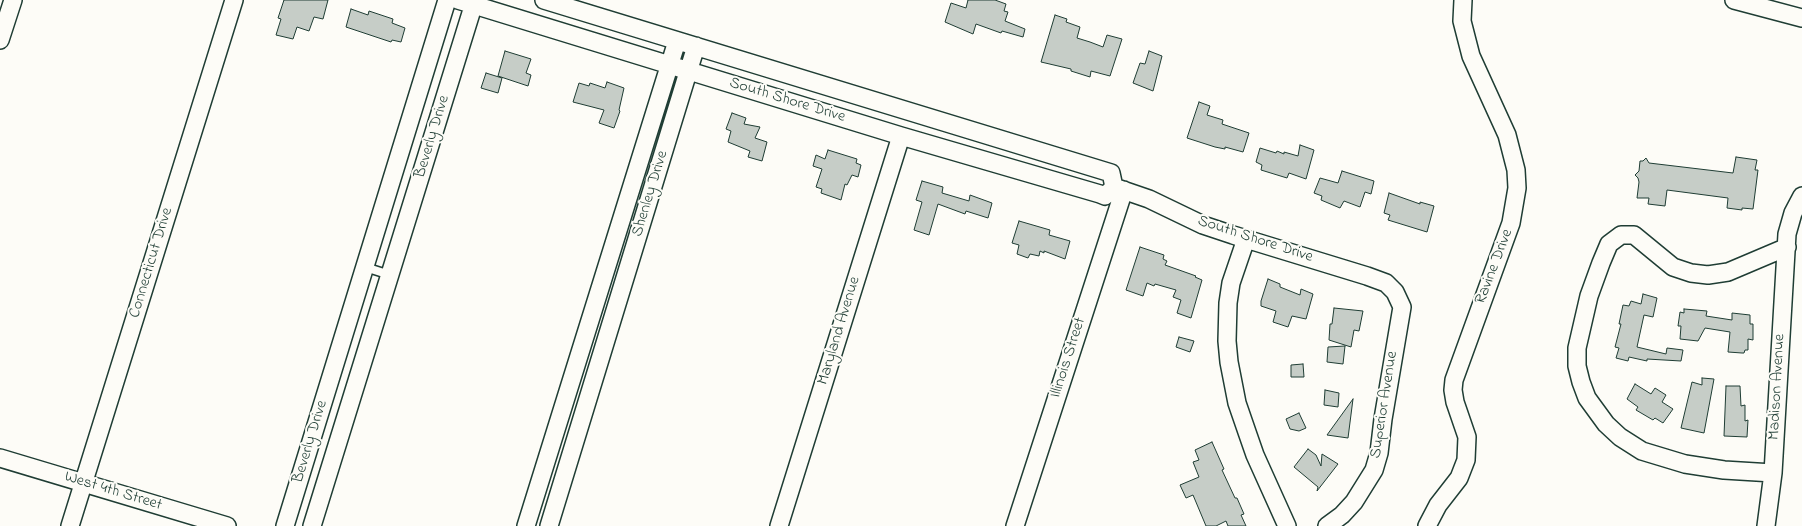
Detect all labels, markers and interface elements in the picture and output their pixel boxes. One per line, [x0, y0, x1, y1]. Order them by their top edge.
street label: South Shore Drive [727, 74, 847, 128]
street label: Beverly Drive [411, 93, 455, 181]
street label: Shenley Drive [629, 149, 673, 239]
street label: Connecticut Drive [126, 205, 178, 321]
street label: South Shore Drive [1195, 212, 1315, 268]
street label: Ravine Drive [1472, 227, 1518, 307]
street label: Maryland Avenue [814, 275, 866, 387]
street label: Illinois Street [1047, 315, 1091, 401]
street label: Madison Avenue [1766, 333, 1790, 441]
street label: Superior Avenue [1367, 350, 1403, 460]
street label: Beverly Drive [289, 398, 333, 486]
street label: West 4th Street [62, 468, 164, 516]

